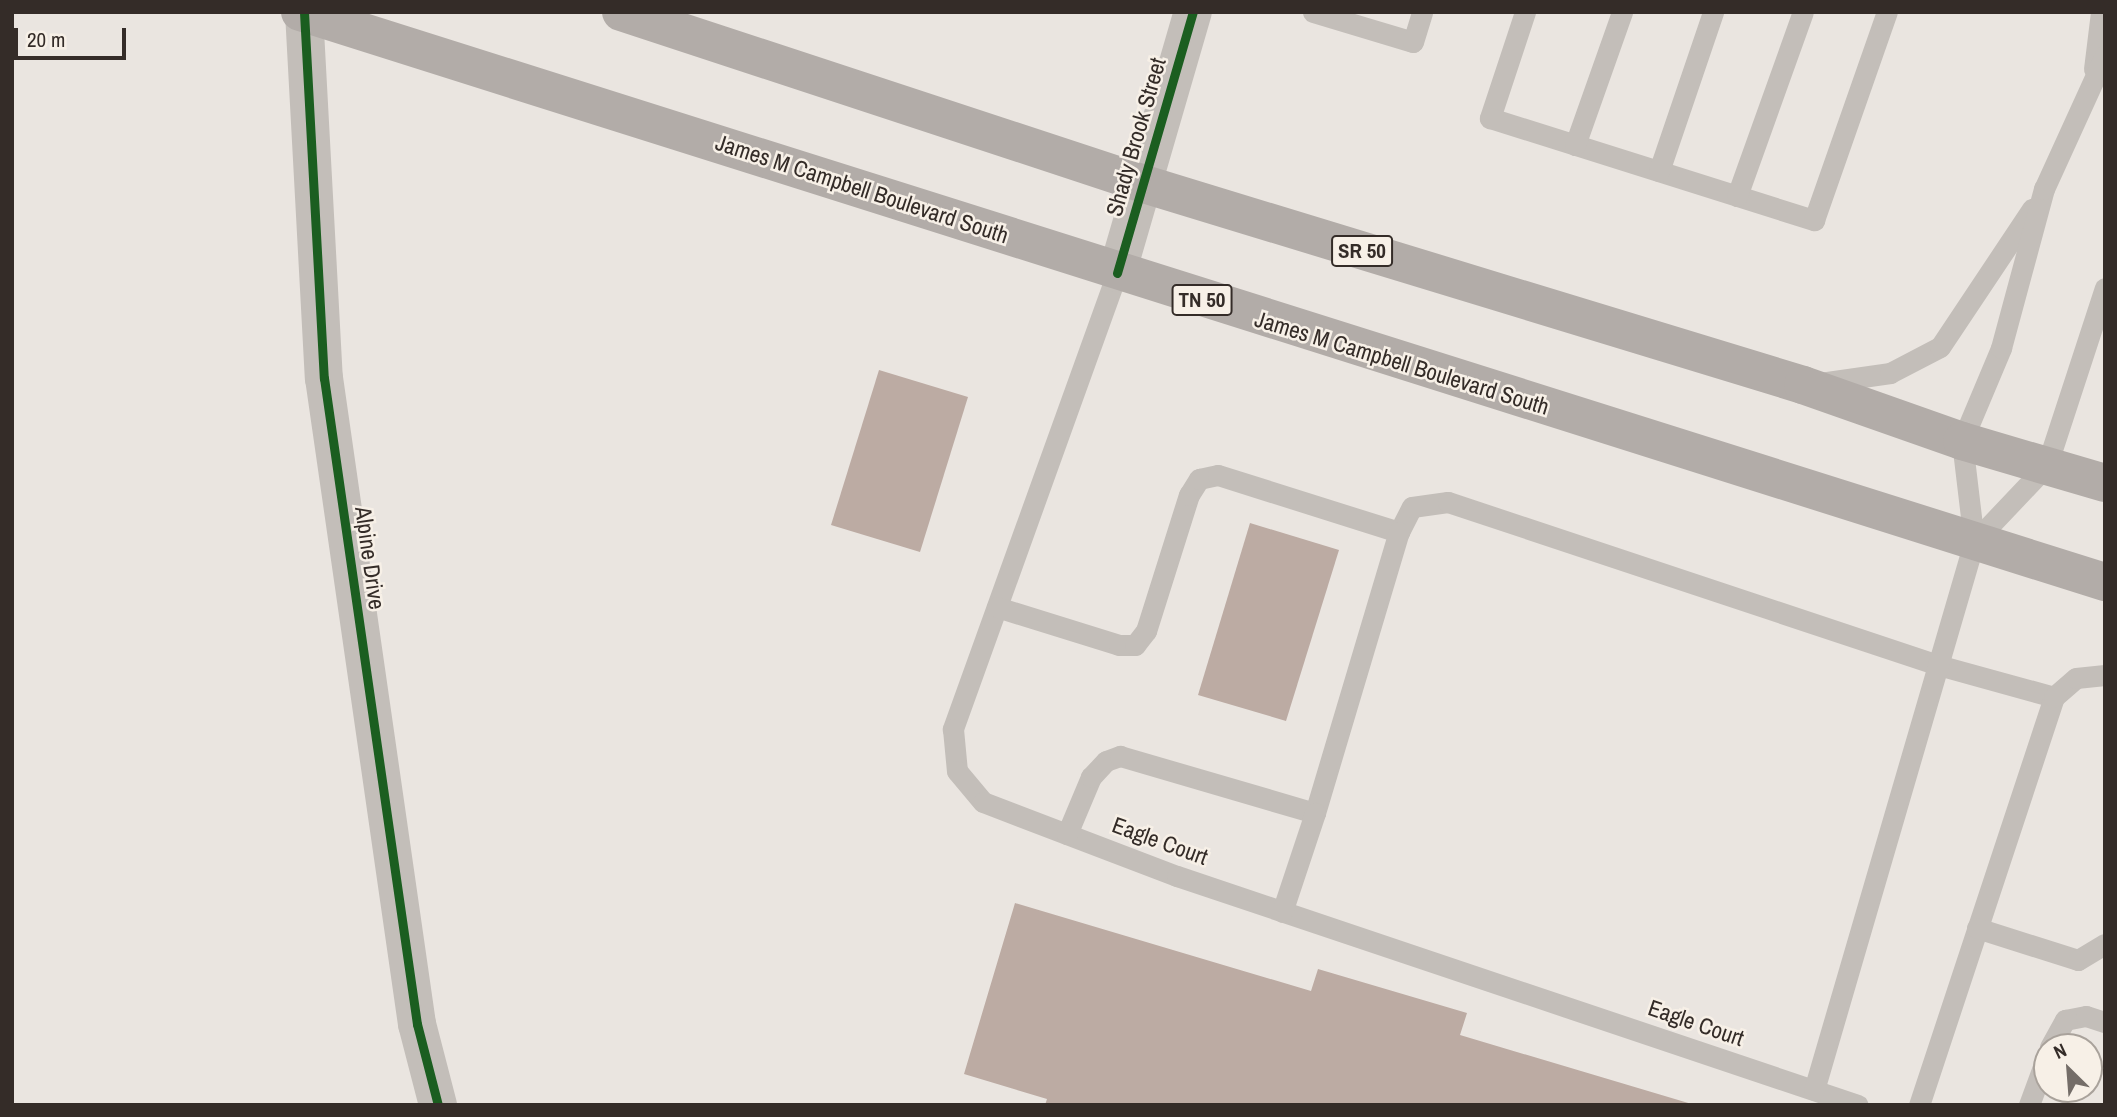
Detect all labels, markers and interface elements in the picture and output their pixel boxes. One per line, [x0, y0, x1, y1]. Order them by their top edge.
scale bar [18, 14, 130, 58]
text: 20 m [27, 25, 65, 54]
street label: Shady Brook Street [1100, 55, 1172, 219]
street label: James M Campbell Boulevard South [712, 129, 1012, 249]
road number: SR 50 [1330, 233, 1394, 268]
road number: TN 50 [1170, 282, 1234, 318]
street label: James M Campbell Boulevard South [1252, 305, 1552, 421]
street label: Alpine Drive [349, 505, 391, 611]
street label: Eagle Court [1108, 811, 1212, 871]
street label: Eagle Court [1644, 994, 1748, 1052]
north arrow [2033, 1033, 2103, 1103]
text: N [2049, 1037, 2071, 1065]

